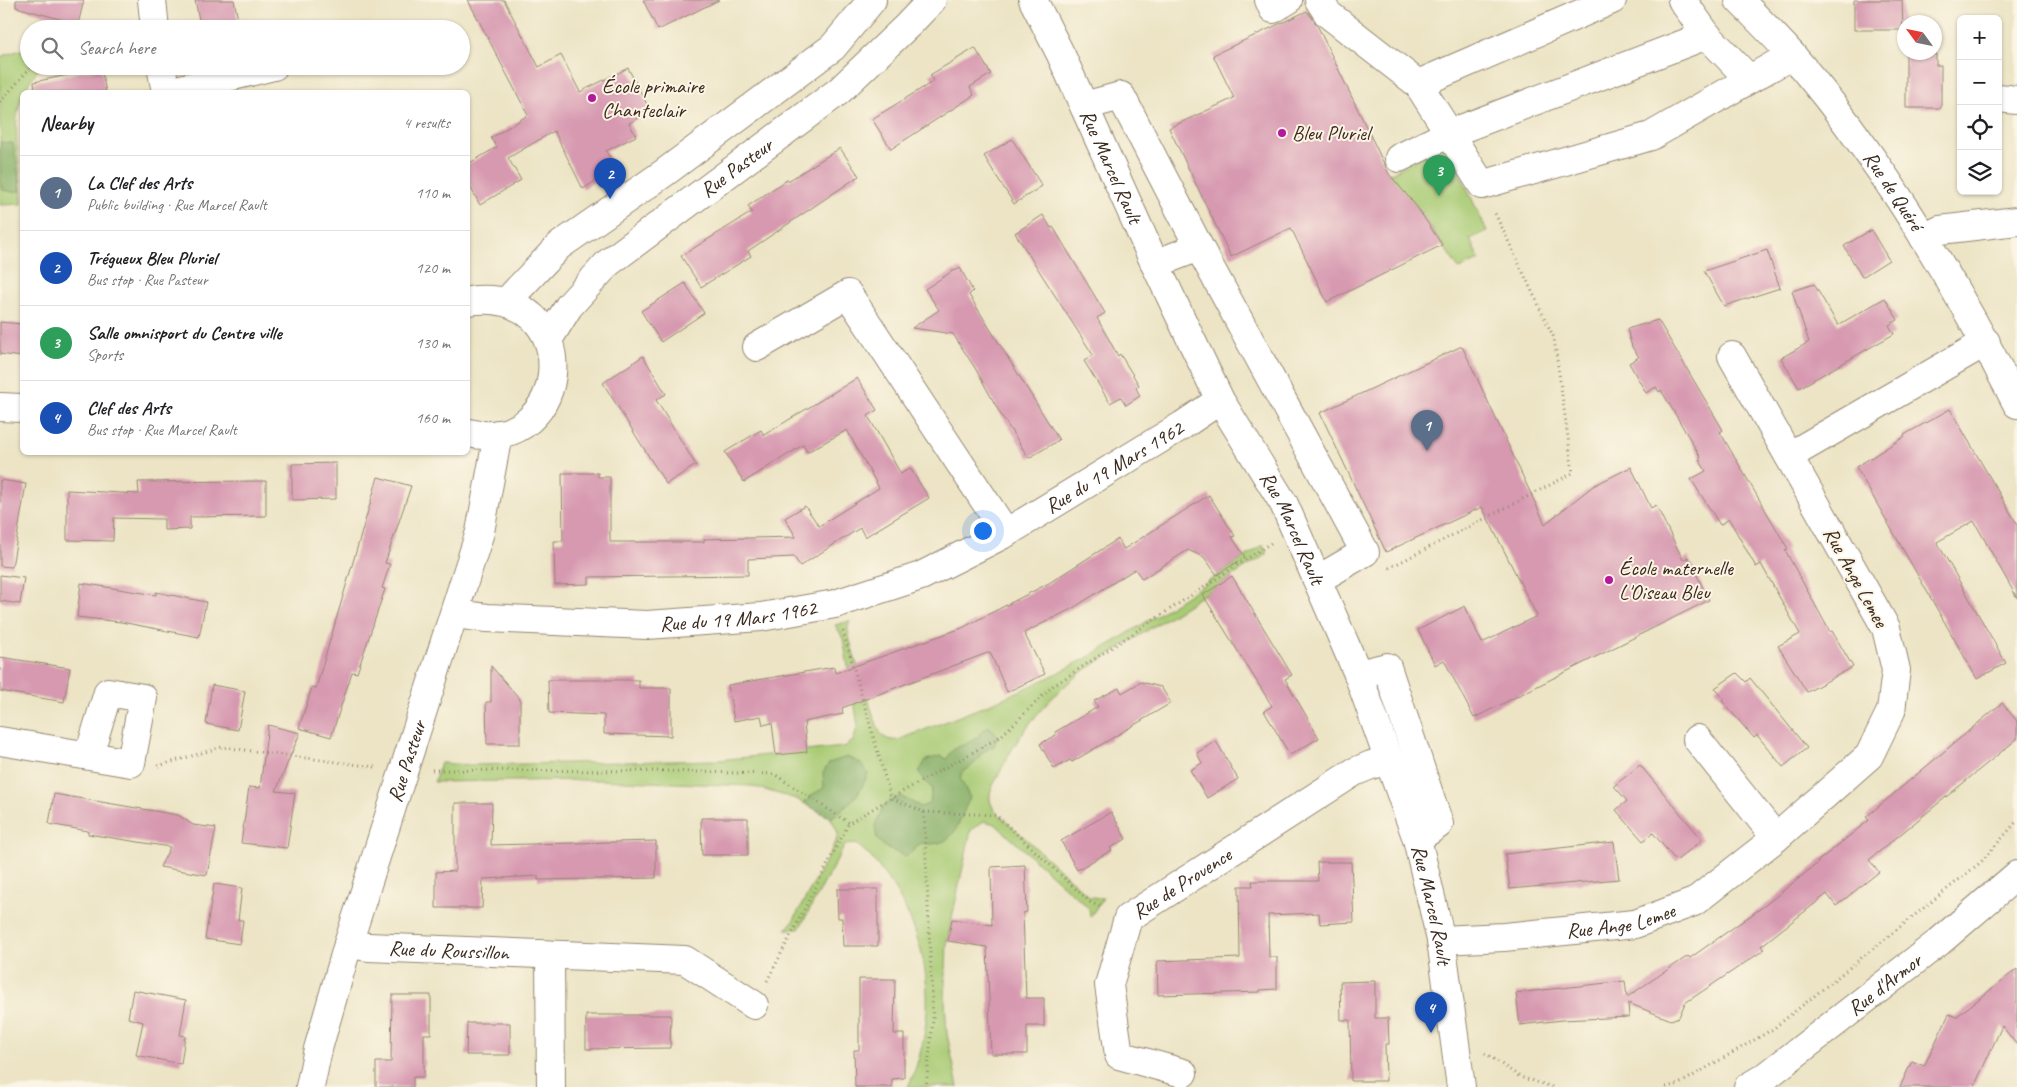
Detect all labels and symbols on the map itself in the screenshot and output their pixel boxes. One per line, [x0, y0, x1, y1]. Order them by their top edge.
north arrow [1897, 15, 1942, 60]
place label: École primaire Chanteclair [602, 73, 705, 123]
marker: École primaire Chanteclair [586, 92, 598, 104]
street label: Rue Marcel Rault [1074, 105, 1149, 230]
place label: Bleu Pluriel [1292, 120, 1373, 146]
marker: Bleu Pluriel [1276, 127, 1288, 139]
street label: Rue Pasteur [695, 131, 779, 203]
street label: Rue de Quéré [1858, 146, 1931, 238]
pin: 3 [1423, 155, 1455, 196]
pin: 2 [594, 158, 626, 199]
pin: 1 [1411, 410, 1443, 451]
street label: Rue du 19 Mars 1962 [1040, 414, 1189, 519]
street label: Rue Marcel Rault [1254, 467, 1331, 590]
your location [970, 518, 996, 544]
street label: Rue Ange Lemee [1818, 522, 1895, 633]
place label: École maternelle L'Oiseau Bleu [1619, 555, 1734, 605]
marker: École maternelle L'Oiseau Bleu [1603, 574, 1615, 586]
street label: Rue du 19 Mars 1962 [659, 594, 820, 637]
street label: Rue Pasteur [381, 716, 432, 805]
street label: Rue de Provence [1128, 841, 1237, 925]
street label: Rue Marcel Rault [1406, 842, 1458, 969]
street label: Rue Ange Lemee [1565, 897, 1680, 944]
street label: Rue du Roussillon [388, 935, 511, 966]
street label: Rue d'Armor [1842, 947, 1928, 1021]
pin: 4 [1415, 992, 1447, 1033]

